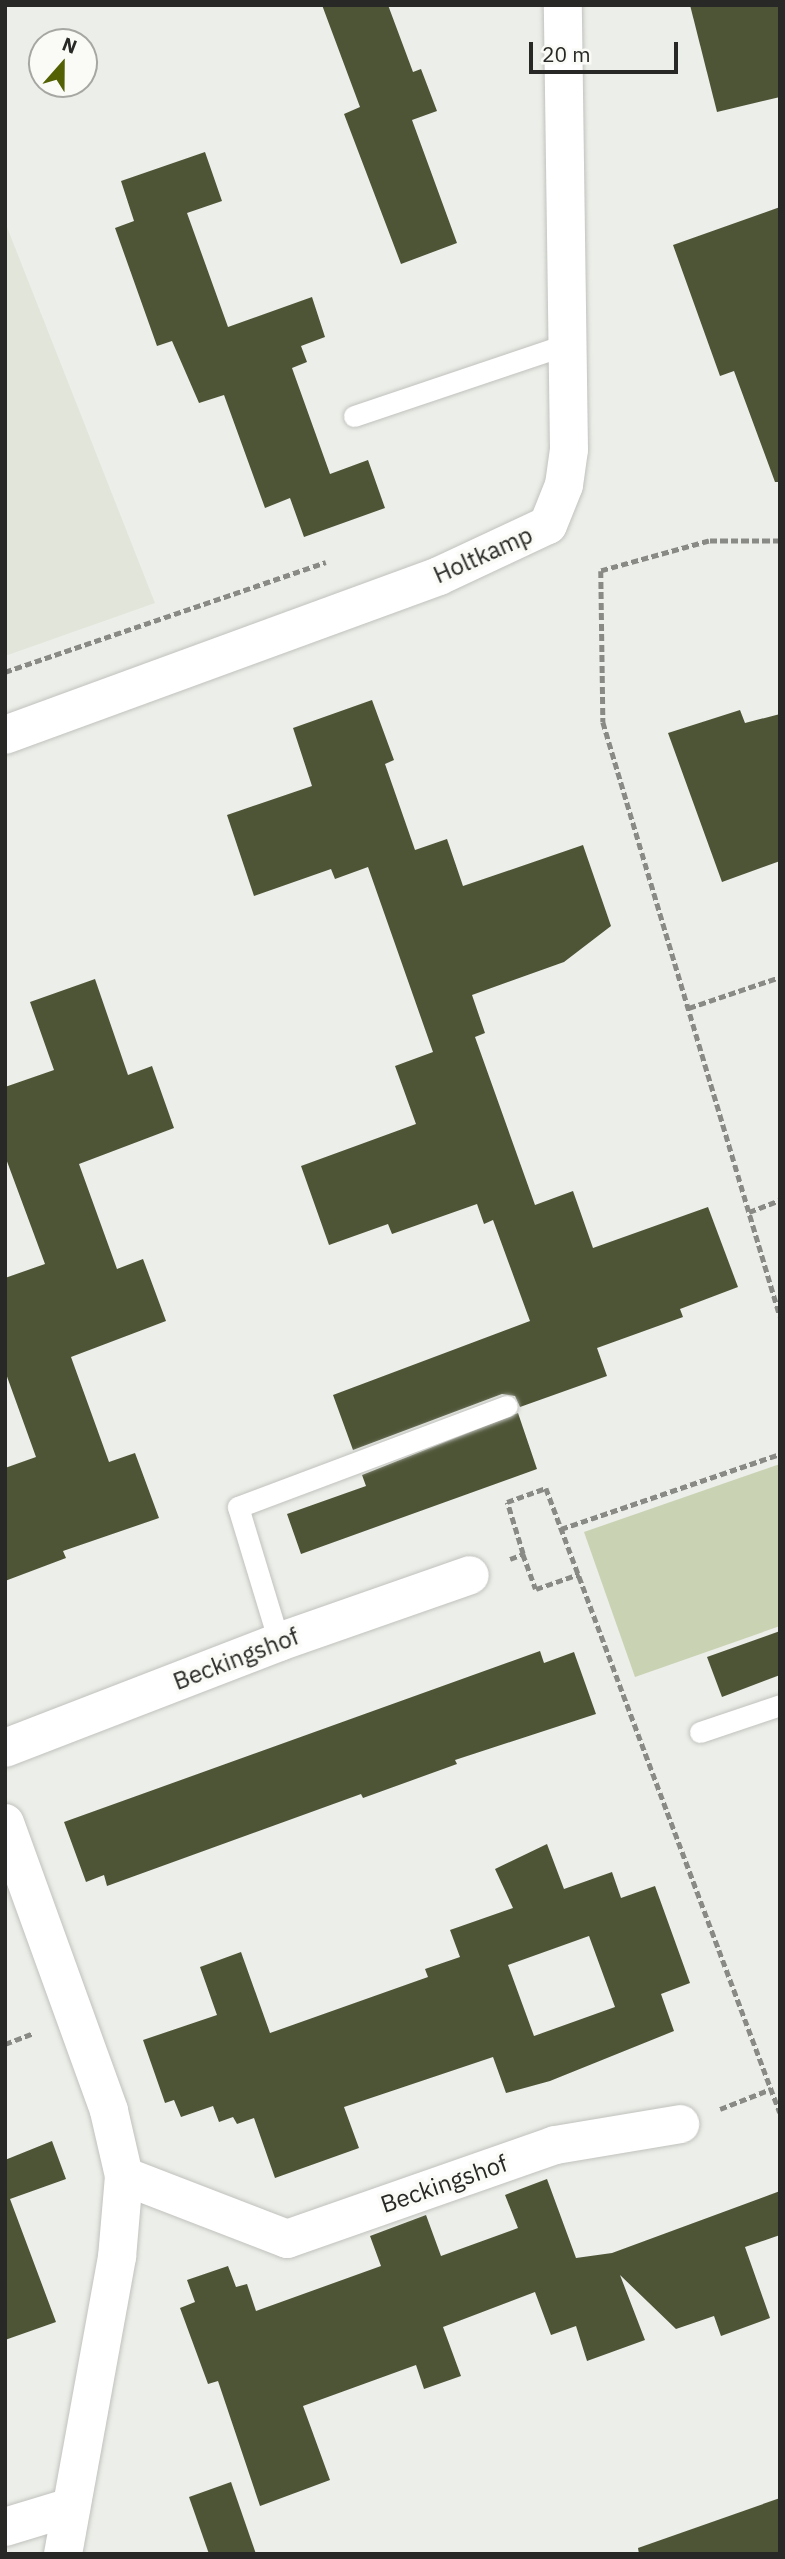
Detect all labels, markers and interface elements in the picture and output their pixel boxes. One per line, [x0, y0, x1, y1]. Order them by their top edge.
north arrow [28, 28, 98, 98]
scale bar [533, 28, 682, 72]
text: N [59, 32, 81, 59]
text: 20 m [542, 40, 591, 68]
street label: Holtkamp [429, 520, 537, 590]
street label: Beckingshof [169, 1622, 303, 1696]
street label: Beckingshof [377, 2149, 511, 2219]

